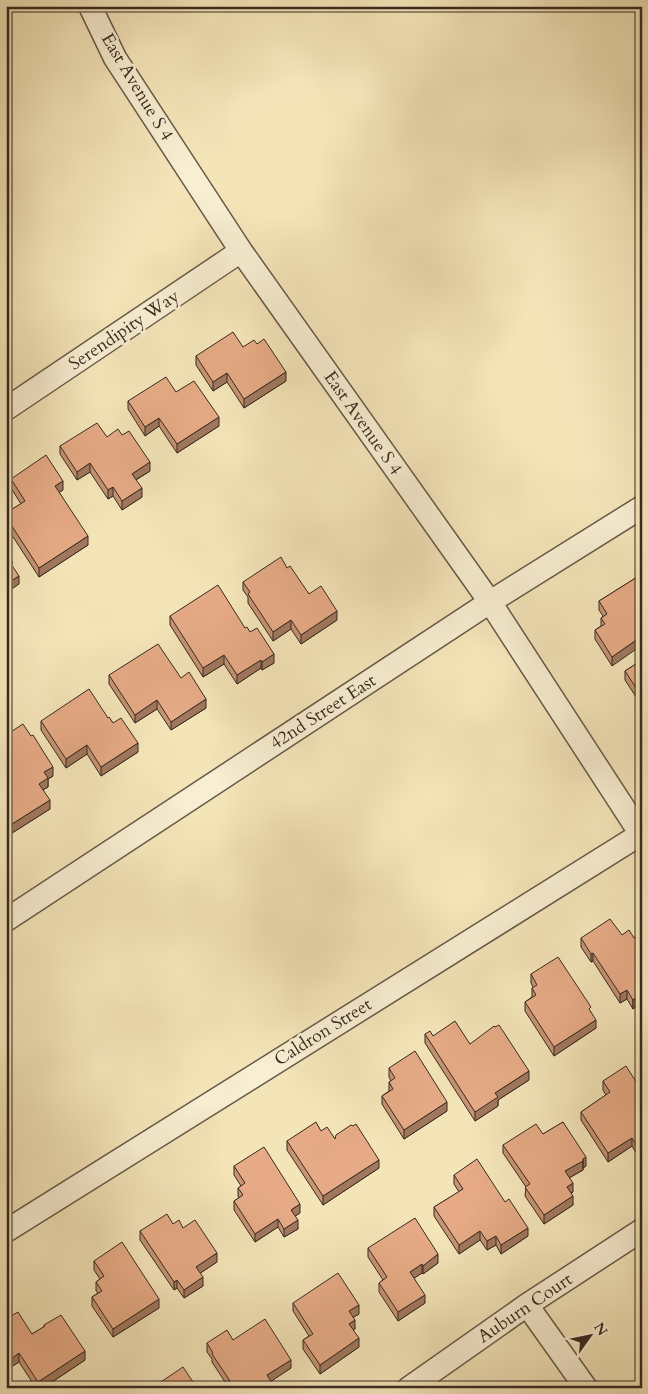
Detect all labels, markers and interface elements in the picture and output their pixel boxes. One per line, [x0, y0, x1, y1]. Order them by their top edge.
street label: East Avenue S 4 [95, 28, 179, 146]
street label: Serendipity Way [64, 283, 185, 376]
street label: East Avenue S 4 [318, 366, 408, 480]
street label: 42nd Street East [265, 668, 381, 756]
street label: Caldron Street [270, 992, 377, 1072]
street label: Auburn Court [473, 1267, 578, 1349]
north arrow [566, 1312, 616, 1362]
text: N [589, 1319, 612, 1339]

